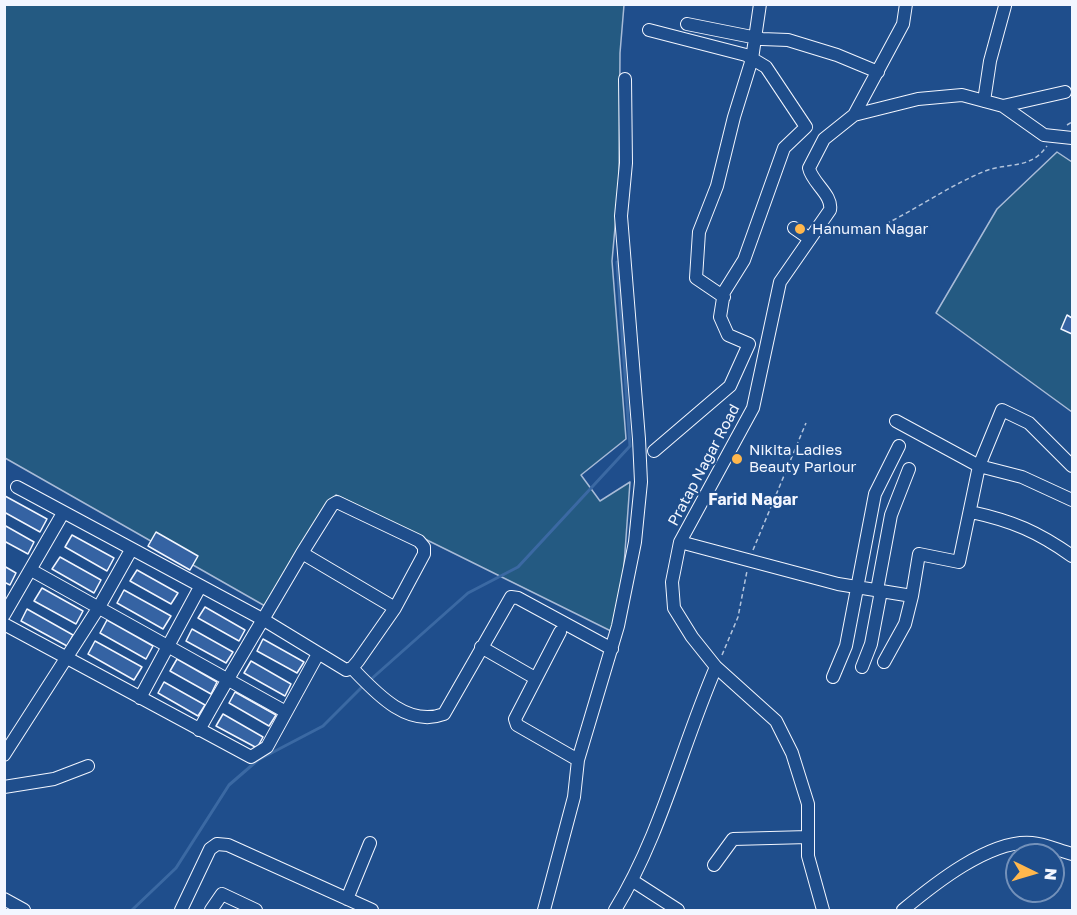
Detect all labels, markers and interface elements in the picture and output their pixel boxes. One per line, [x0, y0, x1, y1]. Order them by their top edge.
place label: Hanuman Nagar [812, 220, 928, 238]
marker: Hanuman Nagar [793, 222, 807, 236]
street label: Pratap Nagar Road [664, 401, 744, 529]
place label: Nikita Ladies Beauty Parlour [749, 441, 856, 476]
marker: Nikita Ladies Beauty Parlour [730, 452, 744, 466]
district label: Farid Nagar [708, 490, 798, 510]
north arrow [1005, 843, 1065, 903]
text: N [1040, 867, 1061, 881]

